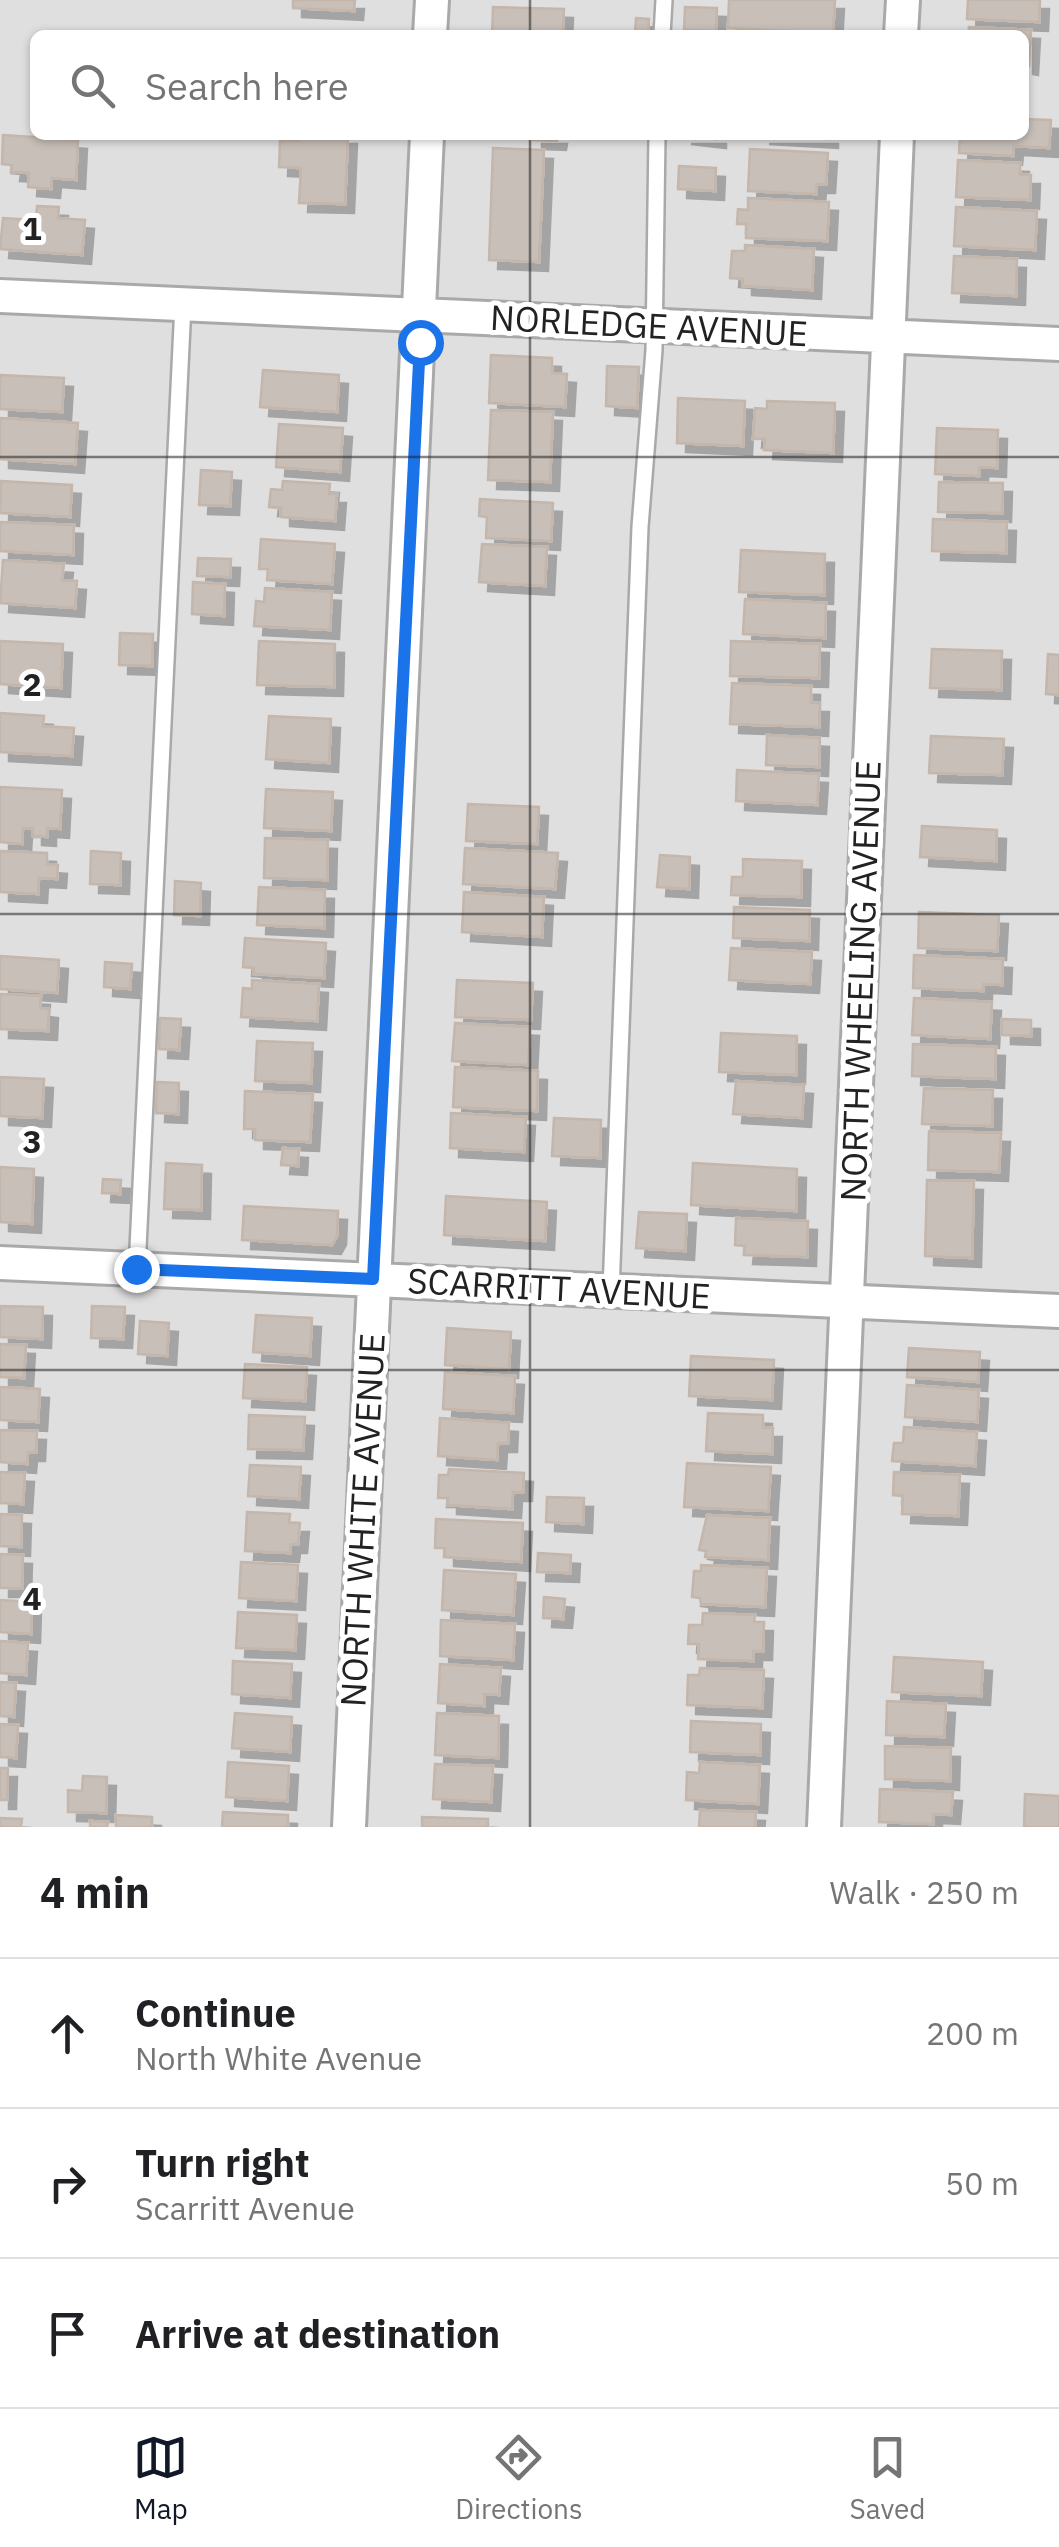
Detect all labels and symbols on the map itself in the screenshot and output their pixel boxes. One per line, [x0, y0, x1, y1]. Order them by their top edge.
text: 1 [22, 207, 42, 249]
street label: NORLEDGE AVENUE [489, 294, 809, 356]
route start [398, 320, 444, 366]
text: 2 [22, 663, 42, 705]
street label: NORTH WHEELING AVENUE [829, 760, 891, 1202]
text: 3 [22, 1120, 42, 1162]
route end [114, 1247, 160, 1293]
street label: SCARRITT AVENUE [406, 1257, 712, 1319]
street label: NORTH WHITE AVENUE [329, 1332, 395, 1708]
text: 4 [22, 1577, 42, 1619]

